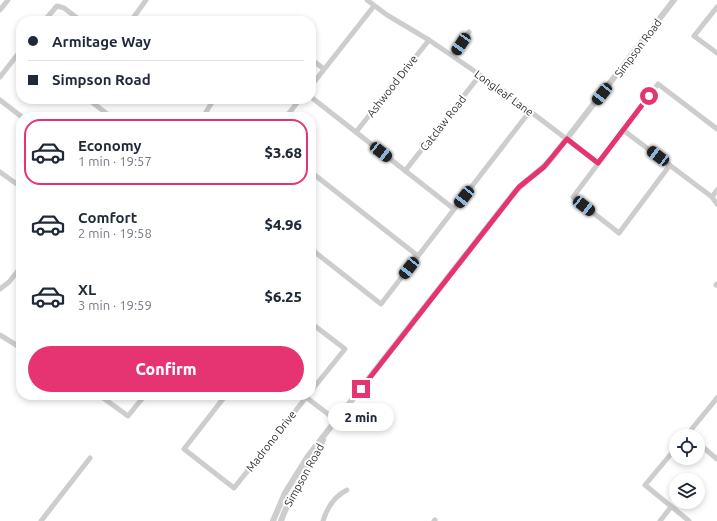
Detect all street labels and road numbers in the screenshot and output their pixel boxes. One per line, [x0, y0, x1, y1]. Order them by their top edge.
street label: Simpson Road [612, 17, 664, 79]
street label: Ashwood Drive [364, 53, 420, 119]
street label: Longleaf Lane [472, 68, 536, 118]
street label: Catclaw Road [418, 93, 468, 153]
street label: Madrono Drive [244, 408, 298, 474]
street label: Simpson Road [282, 442, 326, 508]

